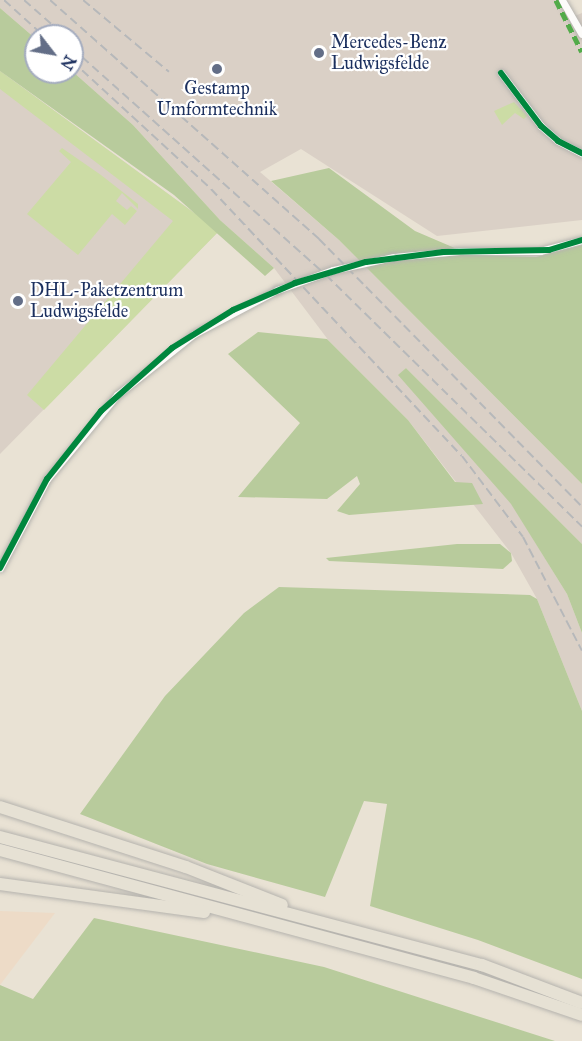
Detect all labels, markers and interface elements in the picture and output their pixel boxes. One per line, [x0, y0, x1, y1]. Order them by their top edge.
north arrow [24, 24, 84, 84]
place label: Mercedes-Benz Ludwigsfelde [331, 32, 447, 74]
marker: Mercedes-Benz Ludwigsfelde [312, 46, 326, 60]
text: N [57, 52, 80, 73]
marker: Gestamp Umformtechnik [210, 62, 224, 76]
place label: Gestamp Umformtechnik [157, 78, 277, 121]
place label: DHL-Paketzentrum Ludwigsfelde [30, 280, 183, 322]
marker: DHL-Paketzentrum Ludwigsfelde [11, 294, 25, 308]

